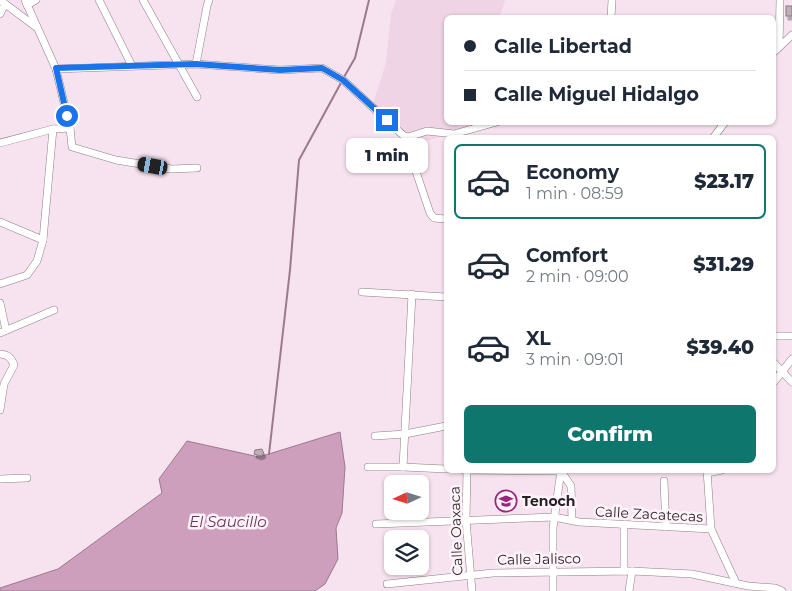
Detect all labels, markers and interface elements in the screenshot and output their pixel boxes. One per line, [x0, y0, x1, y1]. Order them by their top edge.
text: Calle Libertad [494, 35, 632, 58]
text: Calle Miguel Hidalgo [494, 83, 699, 106]
route start [56, 105, 78, 127]
route end [376, 109, 398, 131]
callout: 1 min [346, 138, 428, 172]
text: 1 min [365, 146, 409, 165]
car [136, 156, 169, 176]
icon: car [466, 159, 511, 204]
text: Economy [526, 161, 619, 184]
text: $23.17 [694, 170, 754, 193]
text: 1 min · 08:59 [526, 184, 623, 203]
icon: car [466, 242, 511, 287]
text: Comfort [526, 244, 608, 267]
text: $31.29 [693, 253, 754, 276]
text: 2 min · 09:00 [526, 267, 629, 286]
icon: car [466, 325, 511, 370]
text: XL [526, 327, 551, 350]
text: $39.40 [686, 336, 754, 359]
text: 3 min · 09:01 [526, 350, 624, 369]
button: Confirm [464, 405, 756, 463]
north arrow [384, 475, 429, 520]
map controls [384, 475, 429, 575]
street label: Calle Oaxaca [445, 486, 467, 576]
school or university icon: Tenoch [494, 489, 518, 513]
place label: Tenoch [522, 492, 576, 510]
street label: Calle Zacatecas [595, 502, 704, 526]
water label: El Saucillo [189, 512, 267, 531]
button: layers [384, 530, 429, 575]
street label: Calle Jalisco [497, 549, 581, 569]

